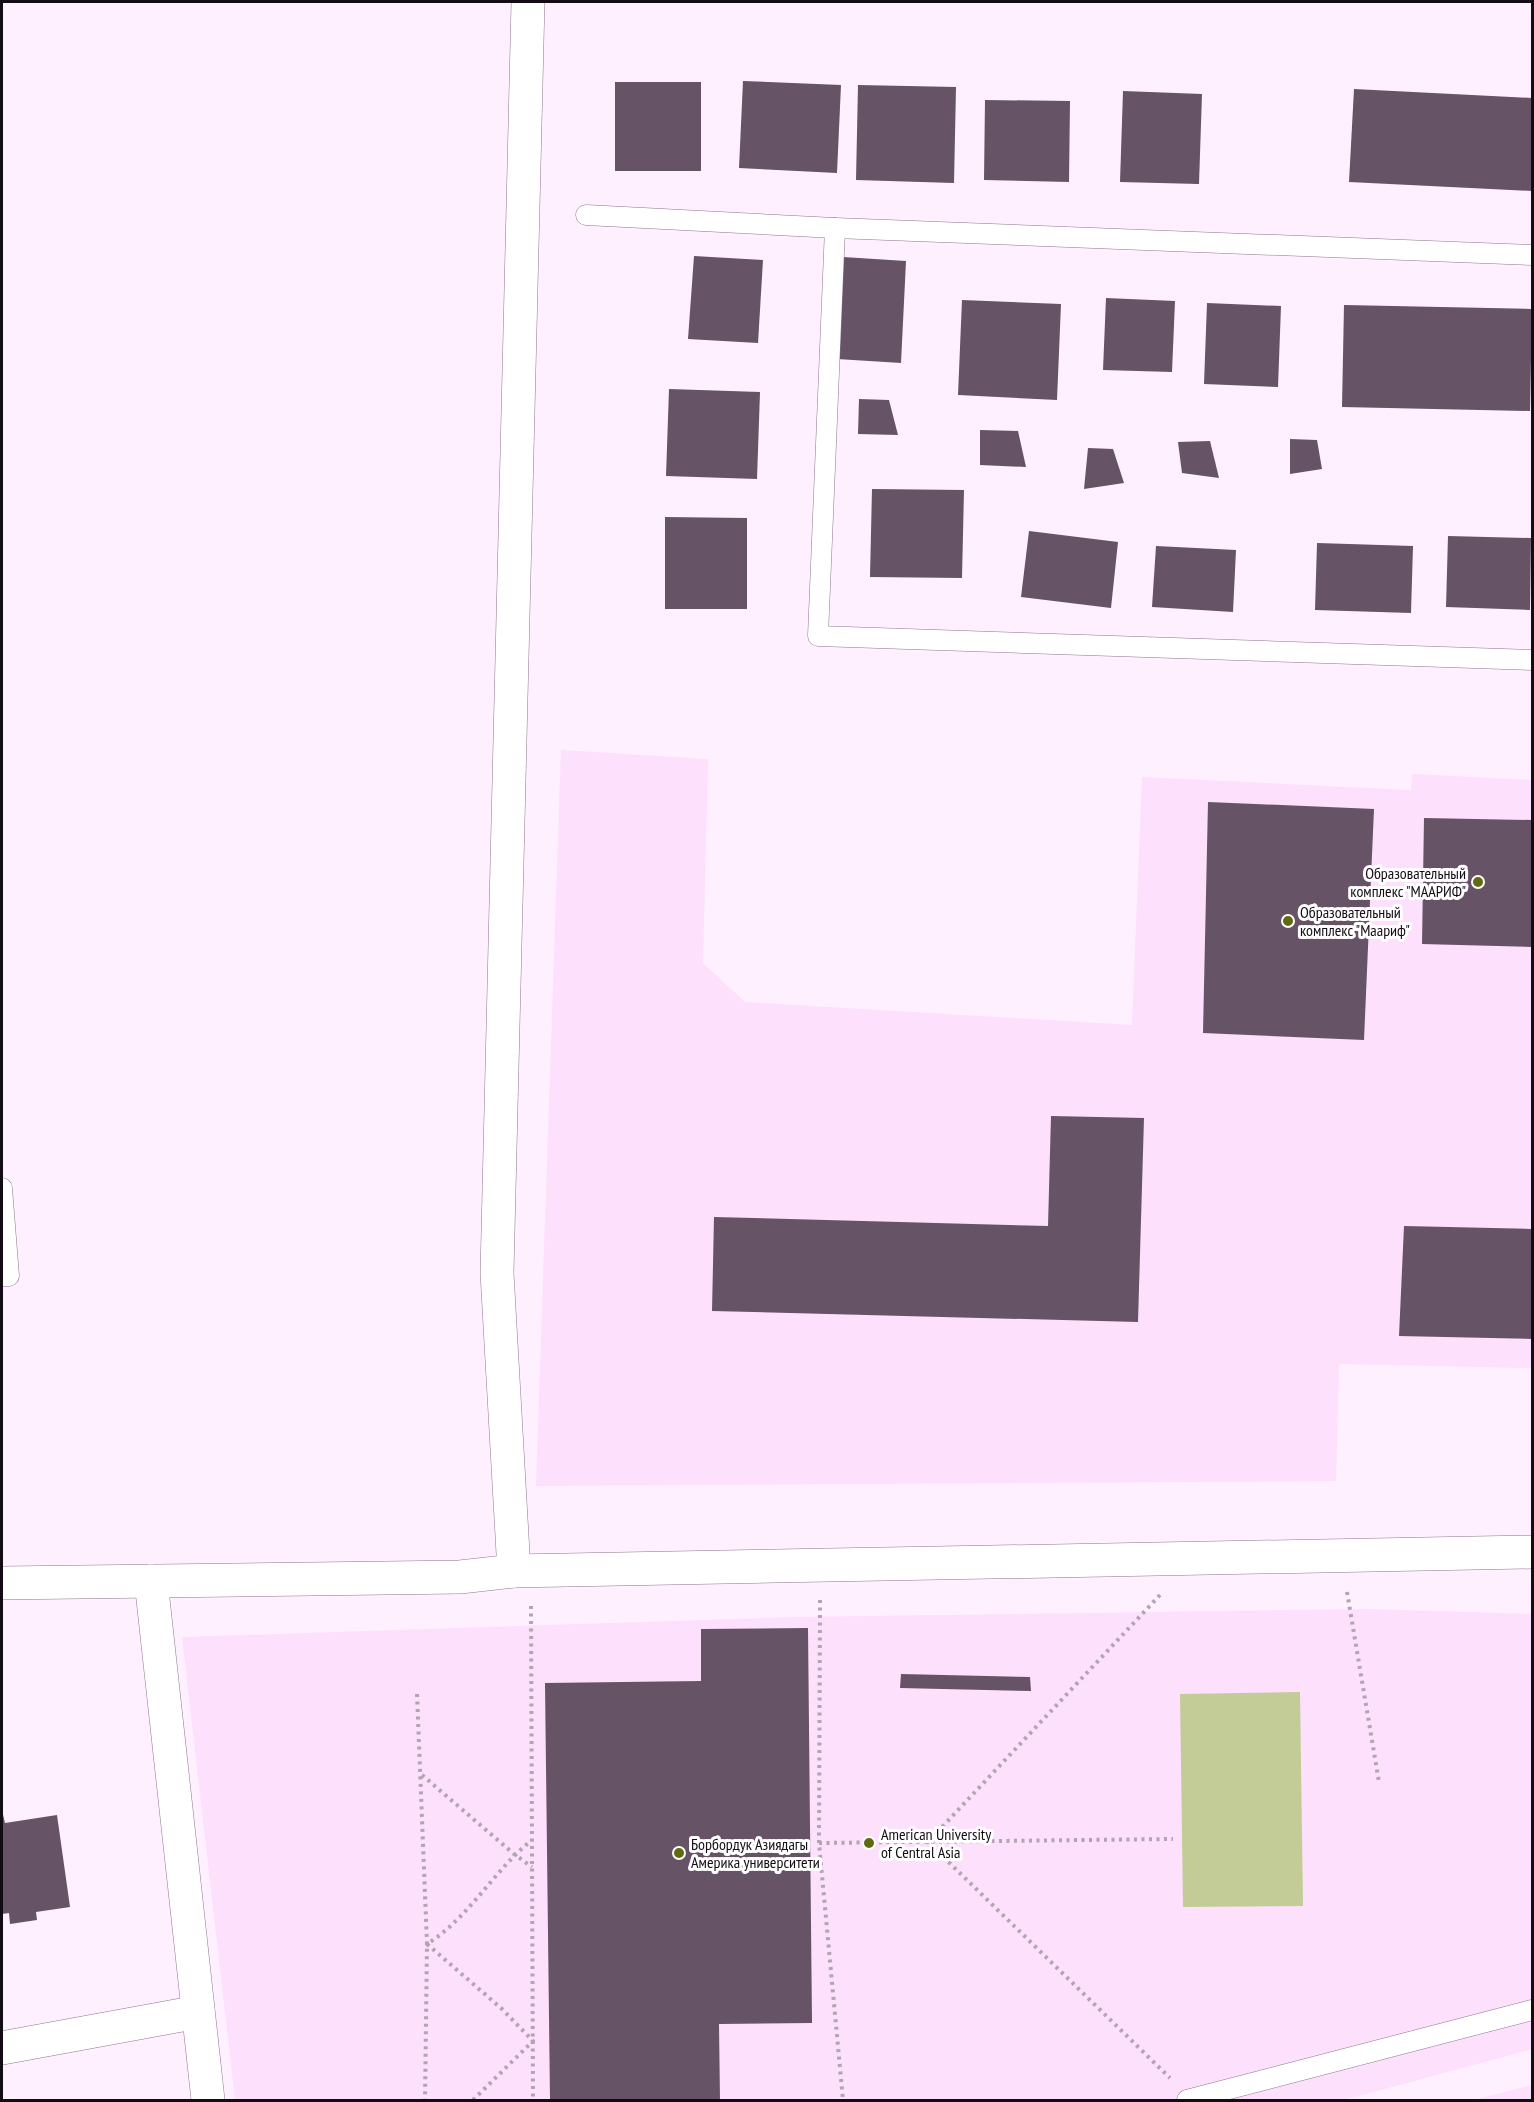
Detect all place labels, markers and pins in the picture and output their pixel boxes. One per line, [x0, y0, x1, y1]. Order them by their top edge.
place label: Образовательный комплекс "МААРИФ" [1350, 863, 1466, 901]
marker: Образовательный комплекс "МААРИФ" [1471, 875, 1485, 889]
place label: Образовательный комплекс "Маариф" [1300, 902, 1410, 940]
marker: Образовательный комплекс "Маариф" [1281, 914, 1295, 928]
place label: American University of Central Asia [881, 1824, 991, 1862]
place label: Борбордук Азиядагы Америка университети [691, 1834, 820, 1872]
marker: American University of Central Asia [862, 1836, 876, 1850]
marker: Борбордук Азиядагы Америка университети [672, 1846, 686, 1860]

